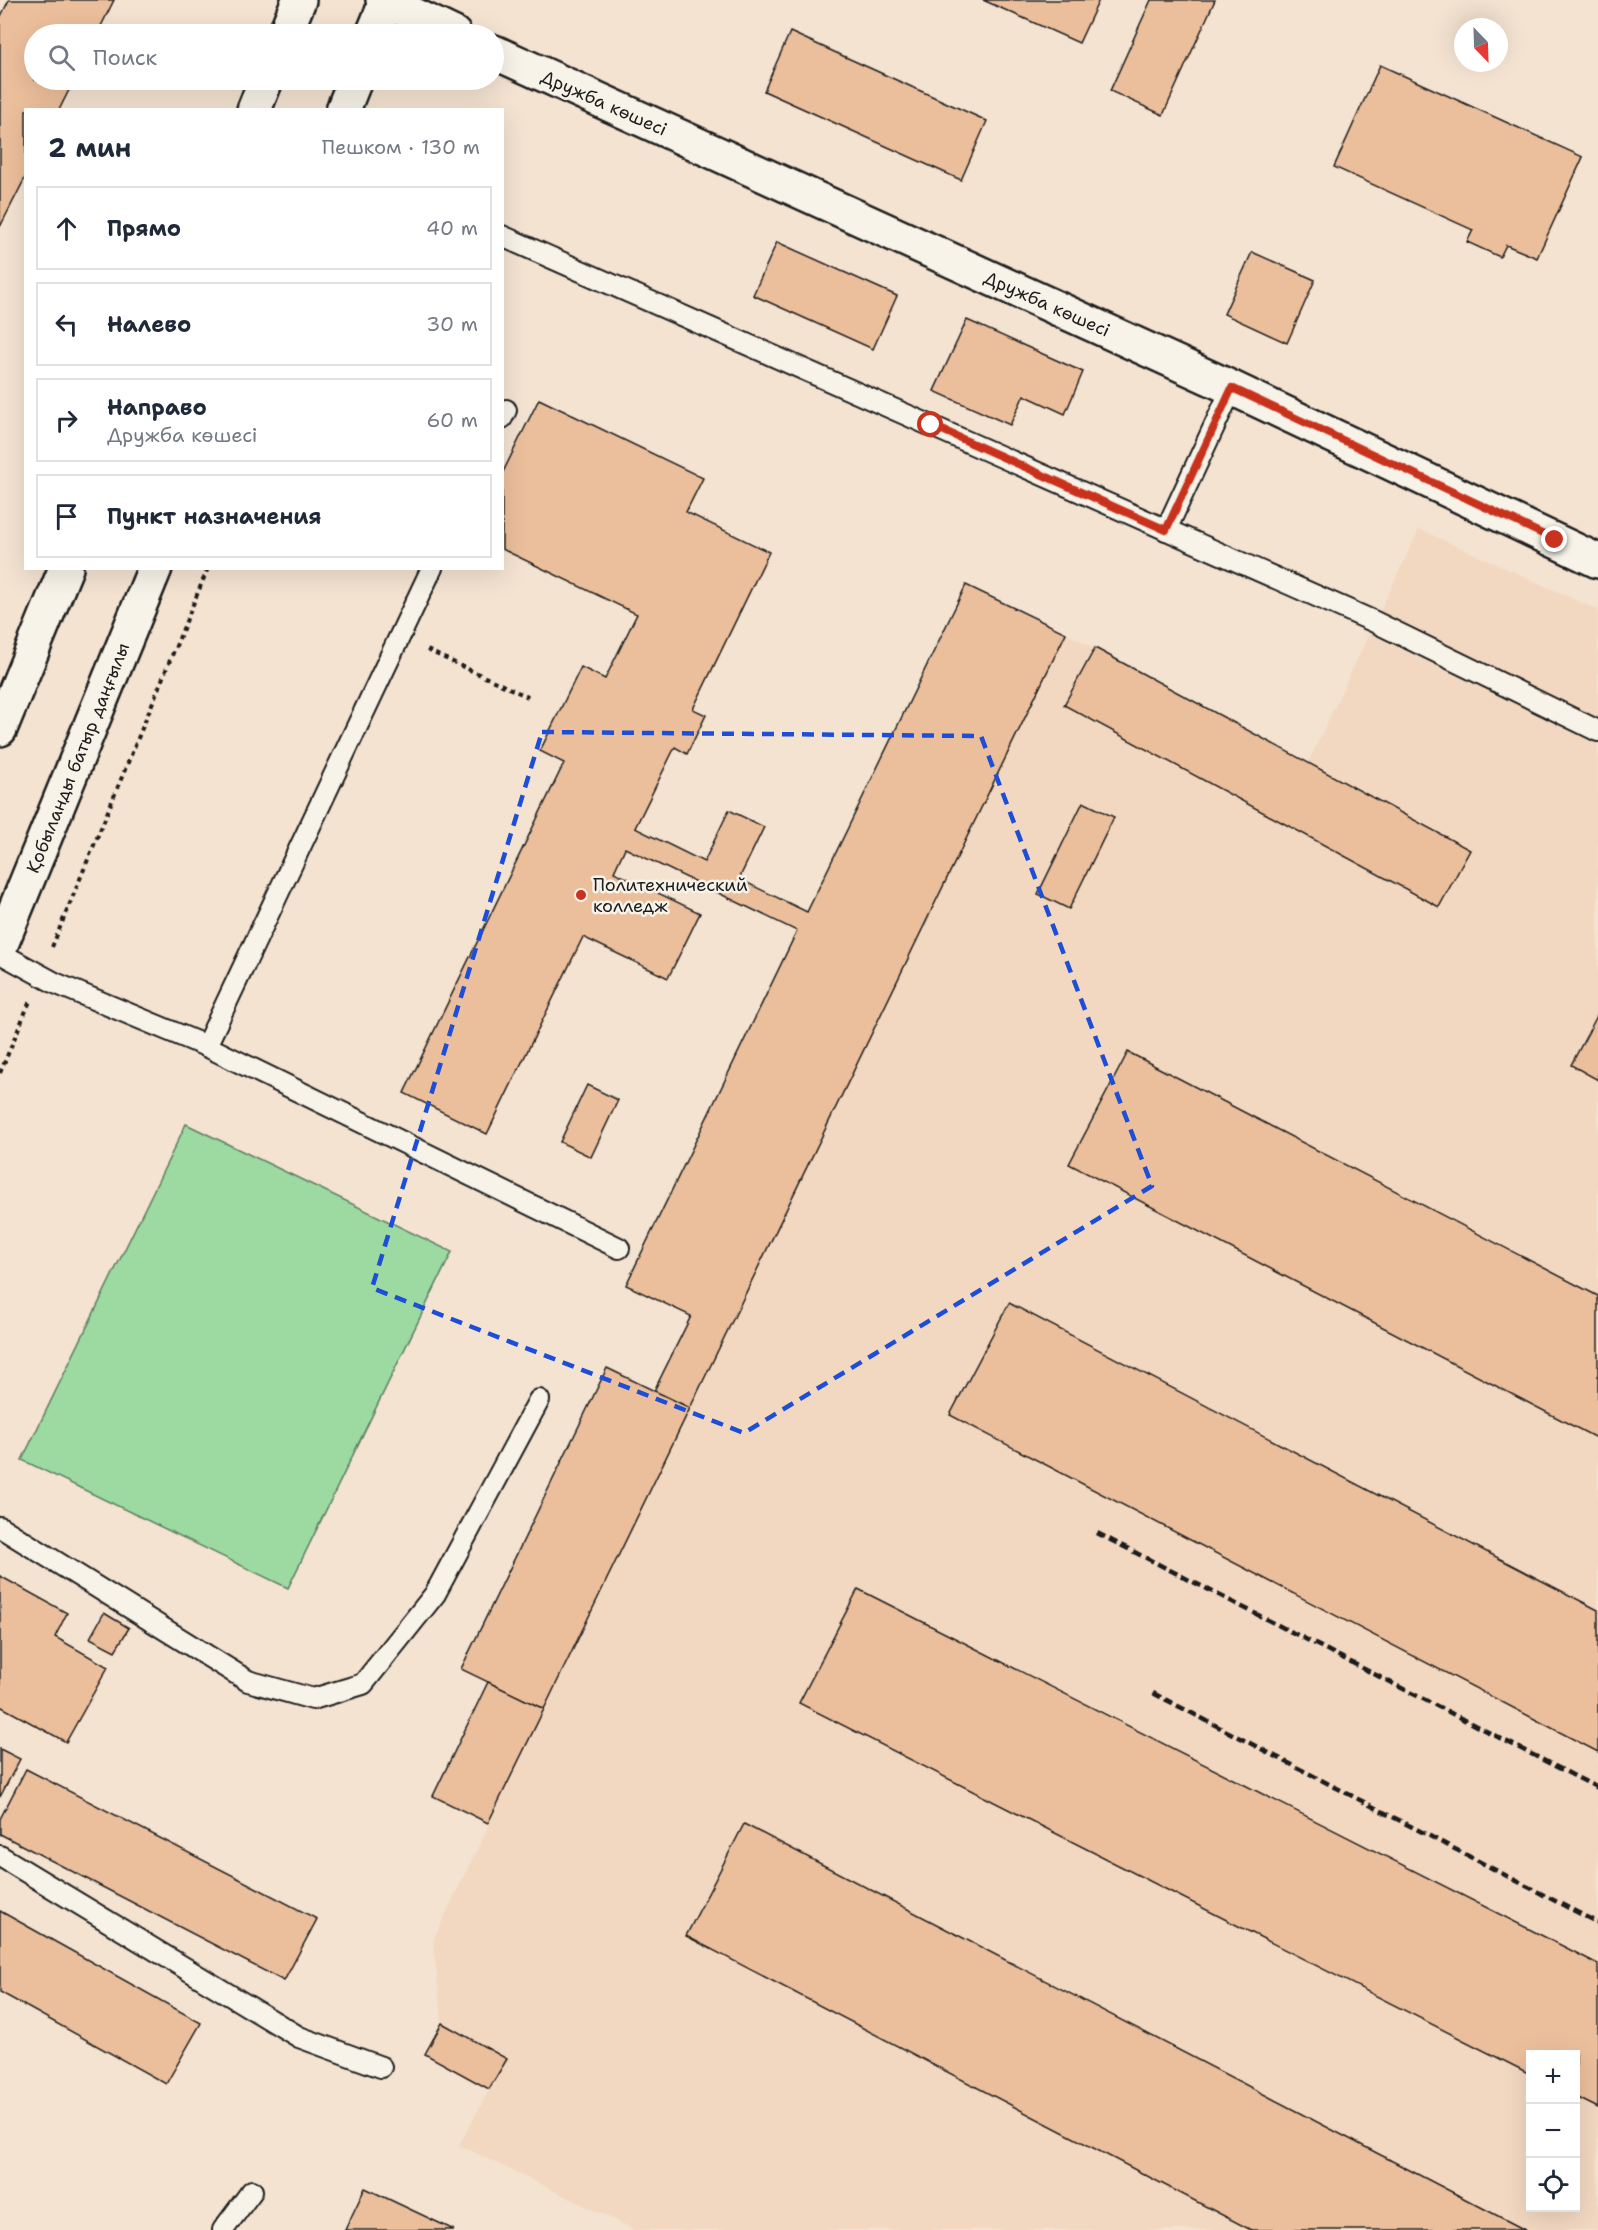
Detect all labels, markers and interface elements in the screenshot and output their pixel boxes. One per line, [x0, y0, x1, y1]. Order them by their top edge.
north arrow [1454, 18, 1508, 72]
search box [24, 24, 504, 90]
icon: search [45, 41, 78, 74]
text: Поиск [93, 43, 157, 72]
street label: Дружба көшесі [537, 64, 671, 142]
text: 2 мин [48, 130, 131, 165]
text: Пешком · 130 m [322, 134, 480, 160]
icon: ahead [50, 212, 83, 245]
text: Прямо [107, 214, 181, 243]
text: 40 m [426, 215, 478, 241]
street label: Дружба көшесі [980, 265, 1114, 343]
icon: left [50, 308, 83, 341]
text: Налево [107, 310, 191, 339]
text: 30 m [426, 311, 478, 337]
text: Направо [107, 393, 207, 422]
icon: right [50, 404, 83, 437]
text: 60 m [426, 407, 478, 433]
route start [917, 411, 943, 437]
text: Дружба көшесі [107, 422, 258, 448]
icon: arrive [50, 500, 83, 533]
text: Пункт назначения [107, 502, 321, 531]
route end [1541, 526, 1567, 552]
street label: Қобыланды батыр даңғылы [21, 639, 135, 877]
place label: Политехнический колледж [593, 873, 748, 918]
marker: Политехнический колледж [574, 888, 588, 902]
map controls [1526, 2050, 1580, 2212]
button: + [1526, 2050, 1580, 2104]
button: − [1526, 2104, 1580, 2158]
button: locate [1526, 2158, 1580, 2212]

